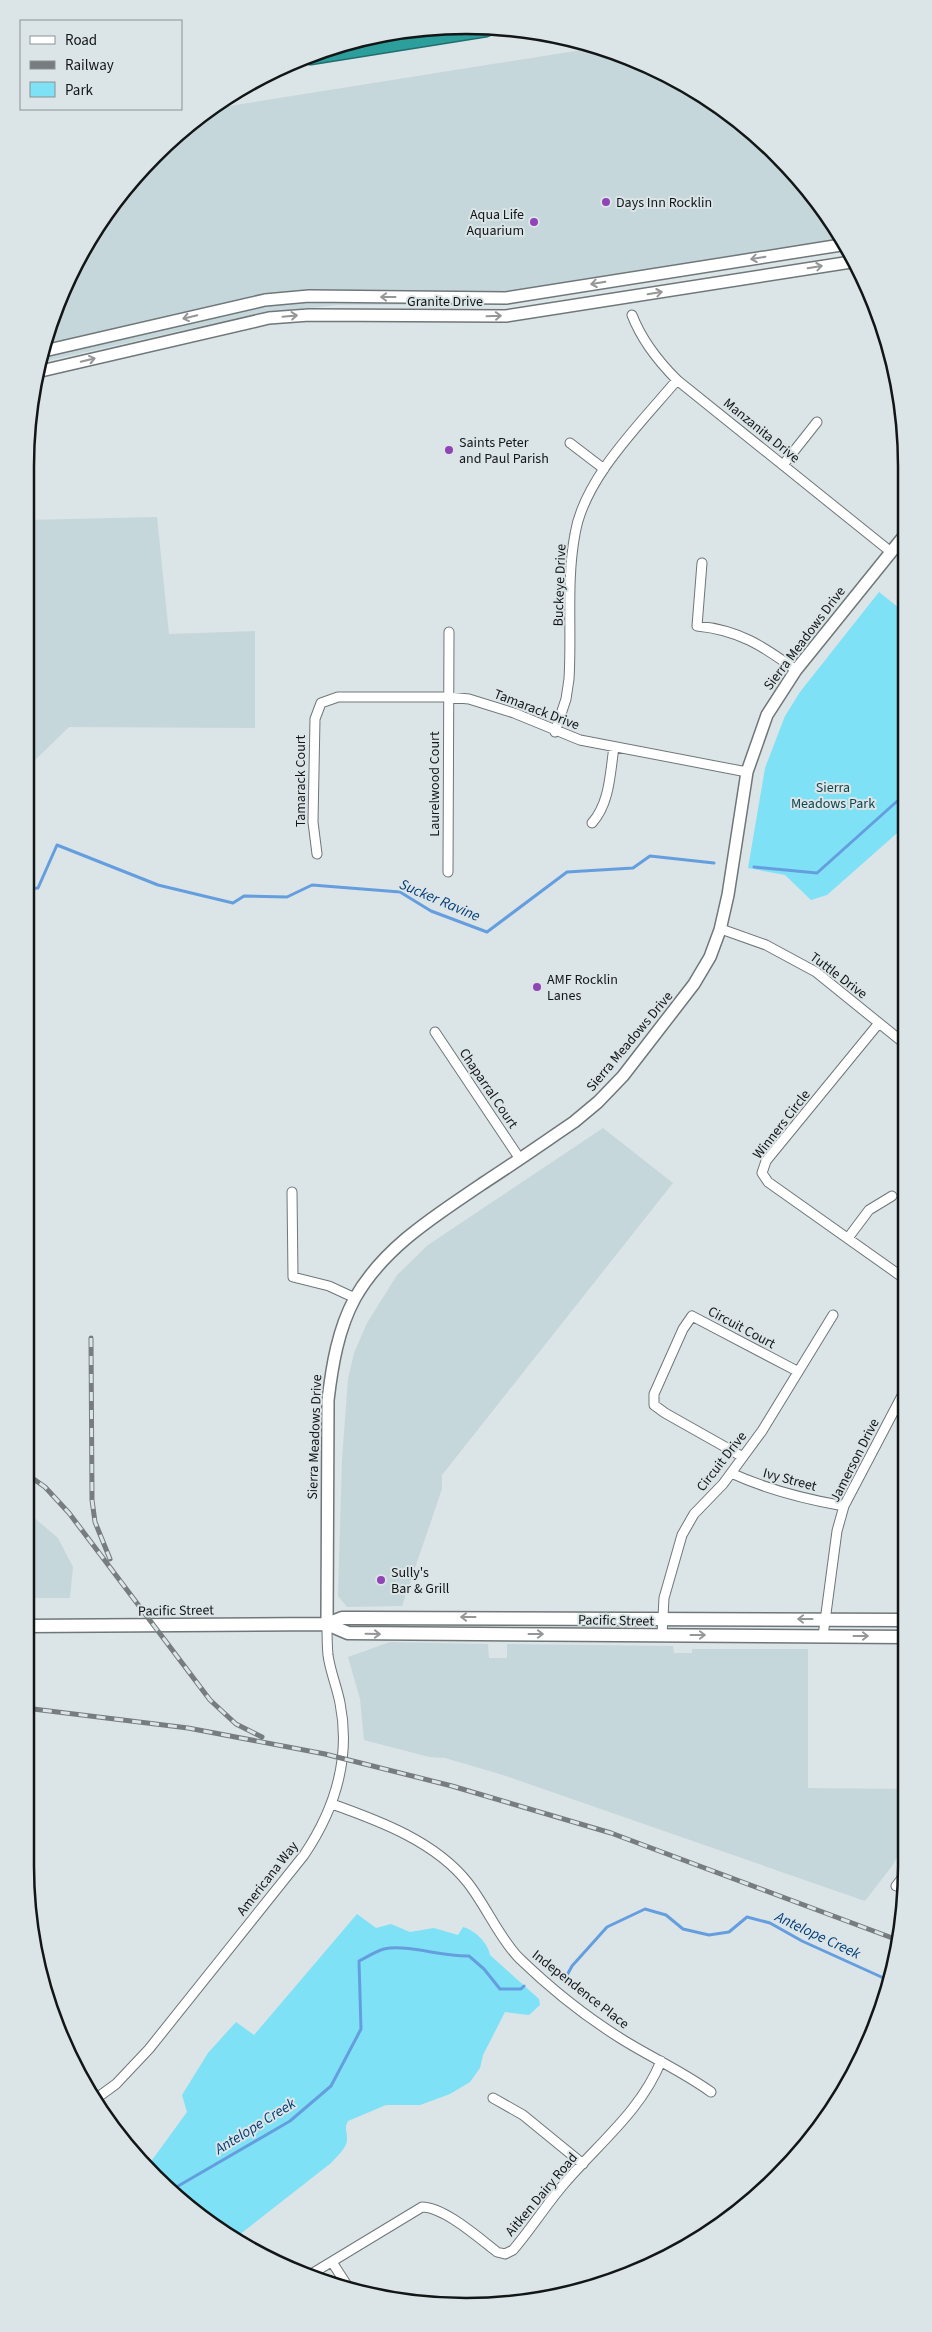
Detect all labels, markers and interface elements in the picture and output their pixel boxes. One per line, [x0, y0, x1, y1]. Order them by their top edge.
legend [20, 20, 182, 110]
text: Road [65, 30, 97, 51]
text: Railway [65, 55, 114, 76]
text: Park [65, 80, 94, 101]
place label: Days Inn Rocklin [616, 193, 712, 213]
marker: Days Inn Rocklin [600, 196, 612, 208]
place label: Aqua Life Aquarium [466, 205, 524, 241]
marker: Aqua Life Aquarium [528, 216, 540, 228]
one-way arrow [751, 253, 767, 263]
one-way arrow [807, 262, 823, 272]
one-way arrow [590, 279, 606, 289]
one-way arrow [647, 287, 663, 297]
one-way arrow [380, 292, 396, 302]
street label: Granite Drive [407, 292, 483, 312]
one-way arrow [281, 311, 297, 321]
one-way arrow [486, 312, 502, 321]
one-way arrow [183, 313, 199, 322]
one-way arrow [80, 355, 96, 364]
street label: Manzanita Drive [719, 394, 804, 468]
place label: Saints Peter and Paul Parish [459, 433, 549, 469]
marker: Saints Peter and Paul Parish [443, 444, 455, 456]
street label: Buckeye Drive [549, 543, 571, 627]
street label: Sierra Meadows Drive [759, 582, 851, 695]
street label: Tamarack Drive [491, 684, 582, 735]
street label: Laurelwood Court [425, 731, 445, 837]
street label: Tamarack Court [291, 734, 311, 827]
park label: Sierra Meadows Park [791, 778, 875, 814]
water label: Sucker Ravine [396, 874, 483, 927]
street label: Tuttle Drive [806, 948, 871, 1004]
place label: AMF Rocklin Lanes [547, 970, 618, 1006]
marker: AMF Rocklin Lanes [531, 981, 543, 993]
street label: Sierra Meadows Drive [582, 987, 678, 1096]
street label: Chaparral Court [454, 1044, 523, 1133]
street label: Winners Circle [748, 1086, 815, 1164]
street label: Circuit Court [704, 1302, 779, 1354]
street label: Sierra Meadows Drive [303, 1374, 327, 1500]
street label: Jamerson Drive [825, 1415, 885, 1506]
street label: Circuit Drive [692, 1427, 752, 1496]
street label: Ivy Street [761, 1463, 819, 1497]
place label: Sully's Bar & Grill [391, 1563, 450, 1599]
marker: Sully's Bar & Grill [375, 1574, 387, 1586]
street label: Pacific Street [138, 1600, 214, 1622]
street label: Pacific Street [578, 1610, 654, 1632]
one-way arrow [460, 1612, 476, 1622]
one-way arrow [797, 1614, 814, 1624]
one-way arrow [365, 1629, 381, 1639]
one-way arrow [528, 1629, 544, 1639]
one-way arrow [690, 1630, 706, 1640]
one-way arrow [852, 1631, 869, 1641]
street label: Americana Way [232, 1837, 304, 1920]
water label: Antelope Creek [771, 1906, 865, 1965]
street label: Independence Place [528, 1946, 633, 2034]
water label: Antelope Creek [210, 2093, 300, 2160]
street label: Aitken Dairy Road [501, 2149, 583, 2241]

